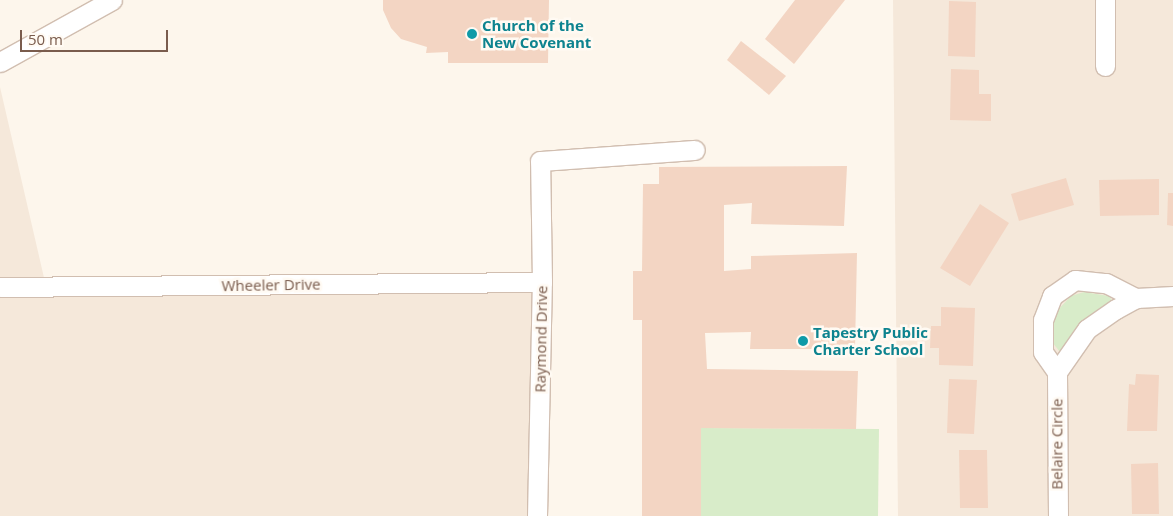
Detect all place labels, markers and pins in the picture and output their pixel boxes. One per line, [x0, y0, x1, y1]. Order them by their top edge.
place label: Church of the New Covenant [482, 16, 591, 51]
marker: Church of the New Covenant [466, 28, 478, 40]
place label: Tapestry Public Charter School [813, 323, 928, 358]
marker: Tapestry Public Charter School [797, 335, 809, 347]

